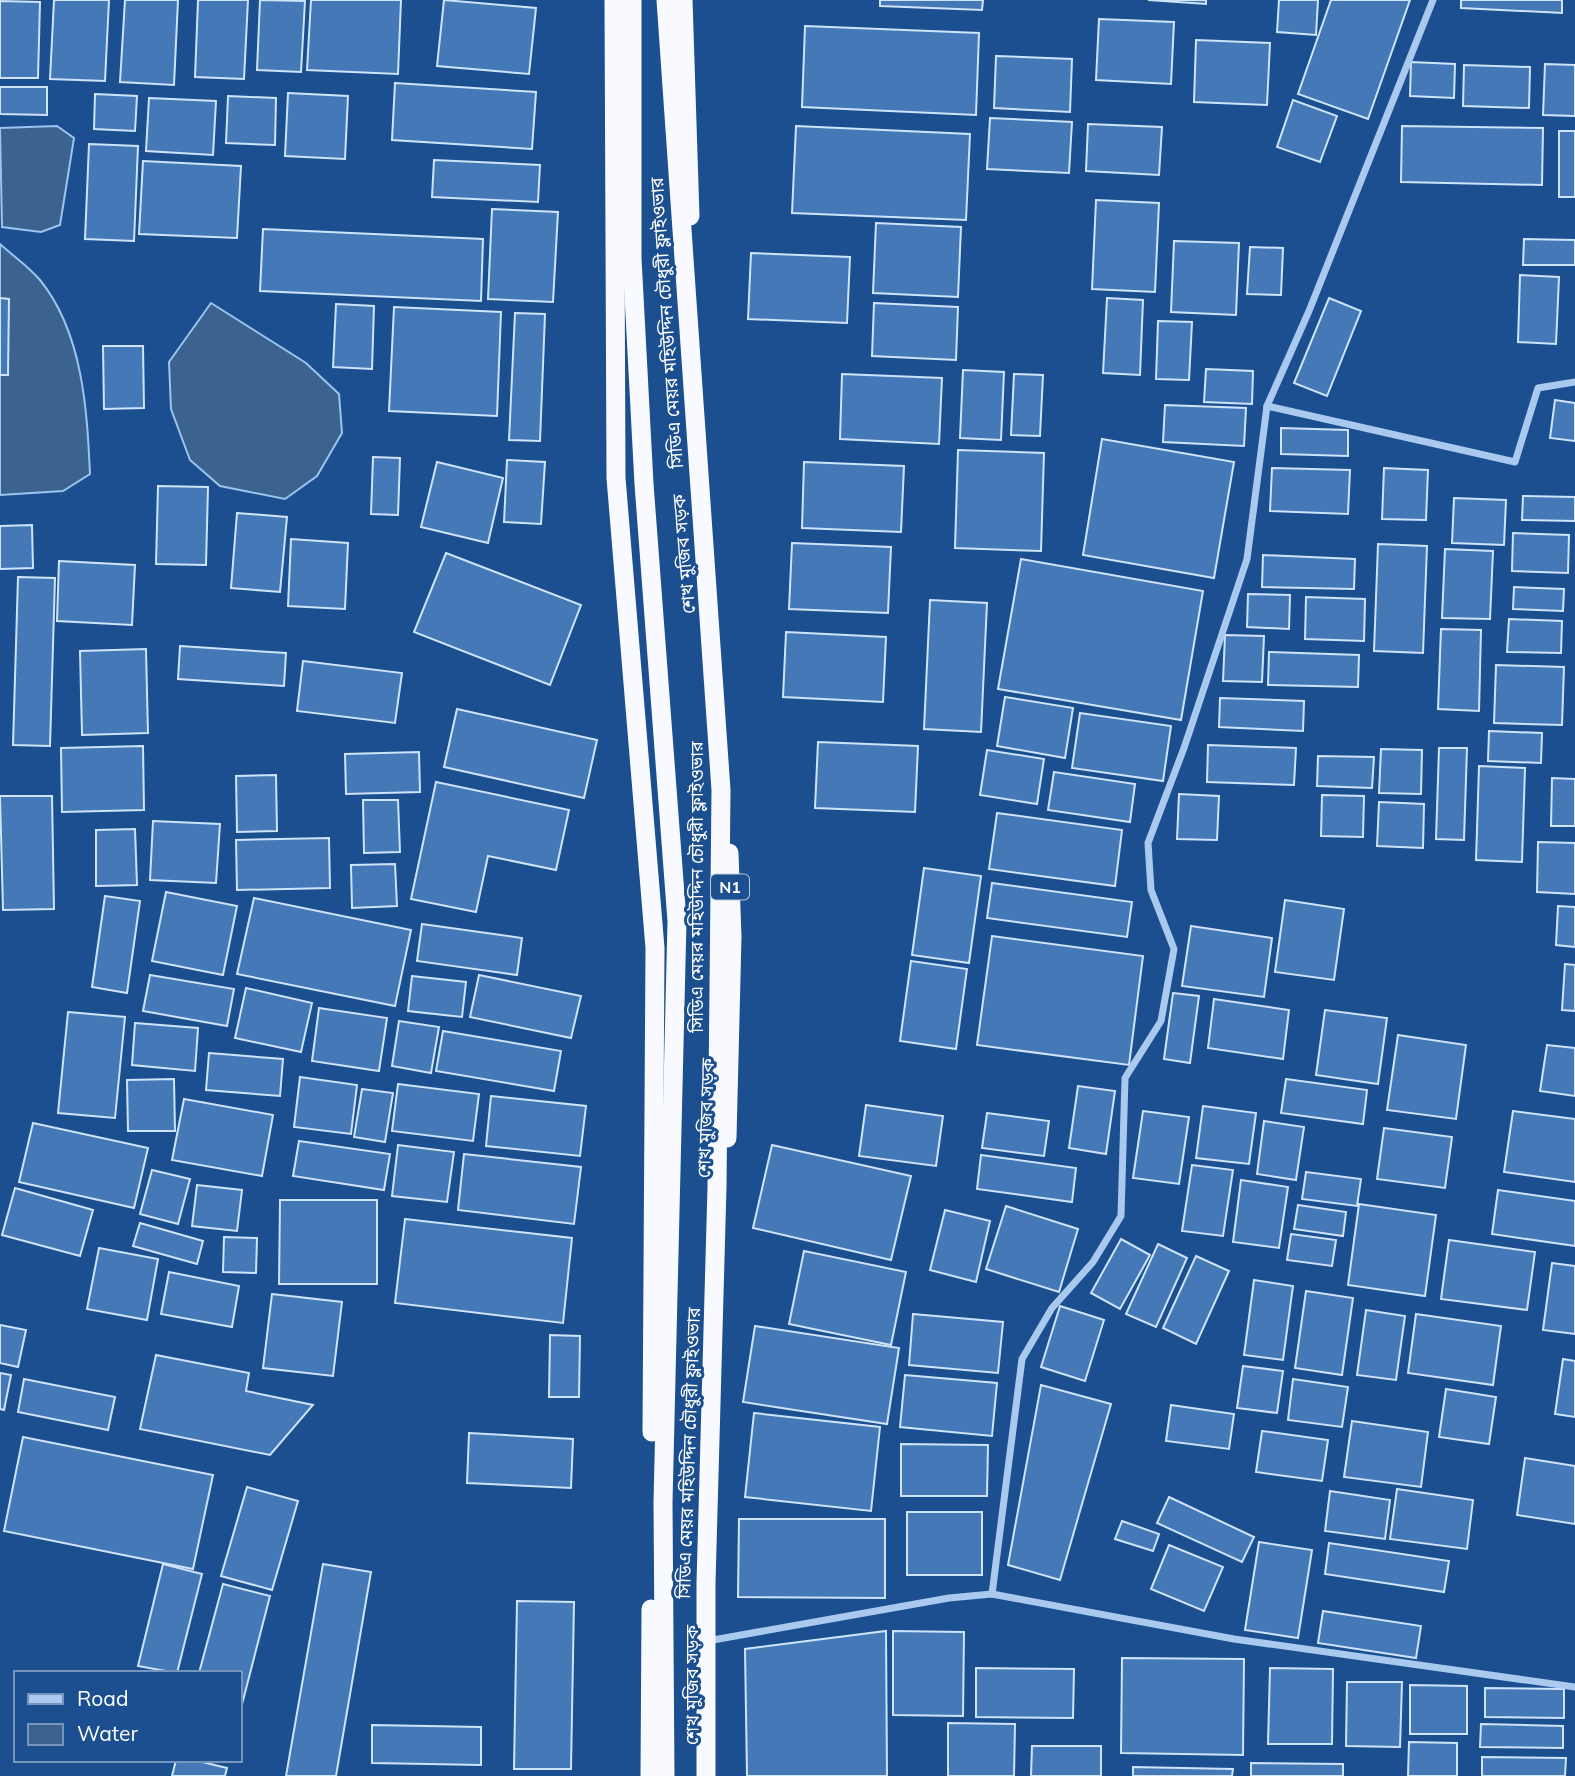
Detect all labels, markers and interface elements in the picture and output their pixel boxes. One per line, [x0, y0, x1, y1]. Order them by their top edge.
street label: সিডিএ মেয়র মহিউদ্দিন চৌধুরী ফ্লাইওভার [645, 176, 688, 470]
street label: শেখ মুজিব সড়ক [667, 493, 700, 615]
street label: সিডিএ মেয়র মহিউদ্দিন চৌধুরী ফ্লাইওভার [685, 741, 708, 1034]
road number: N1 [711, 874, 749, 900]
street label: শেখ মুজিব সড়ক [692, 1057, 719, 1178]
street label: সিডিএ মেয়র মহিউদ্দিন চৌধুরী ফ্লাইওভার [672, 1307, 705, 1600]
street label: শেখ মুজিব সড়ক [680, 1625, 703, 1745]
legend [14, 1671, 242, 1762]
text: Road [77, 1685, 128, 1711]
text: Water [77, 1720, 138, 1746]

